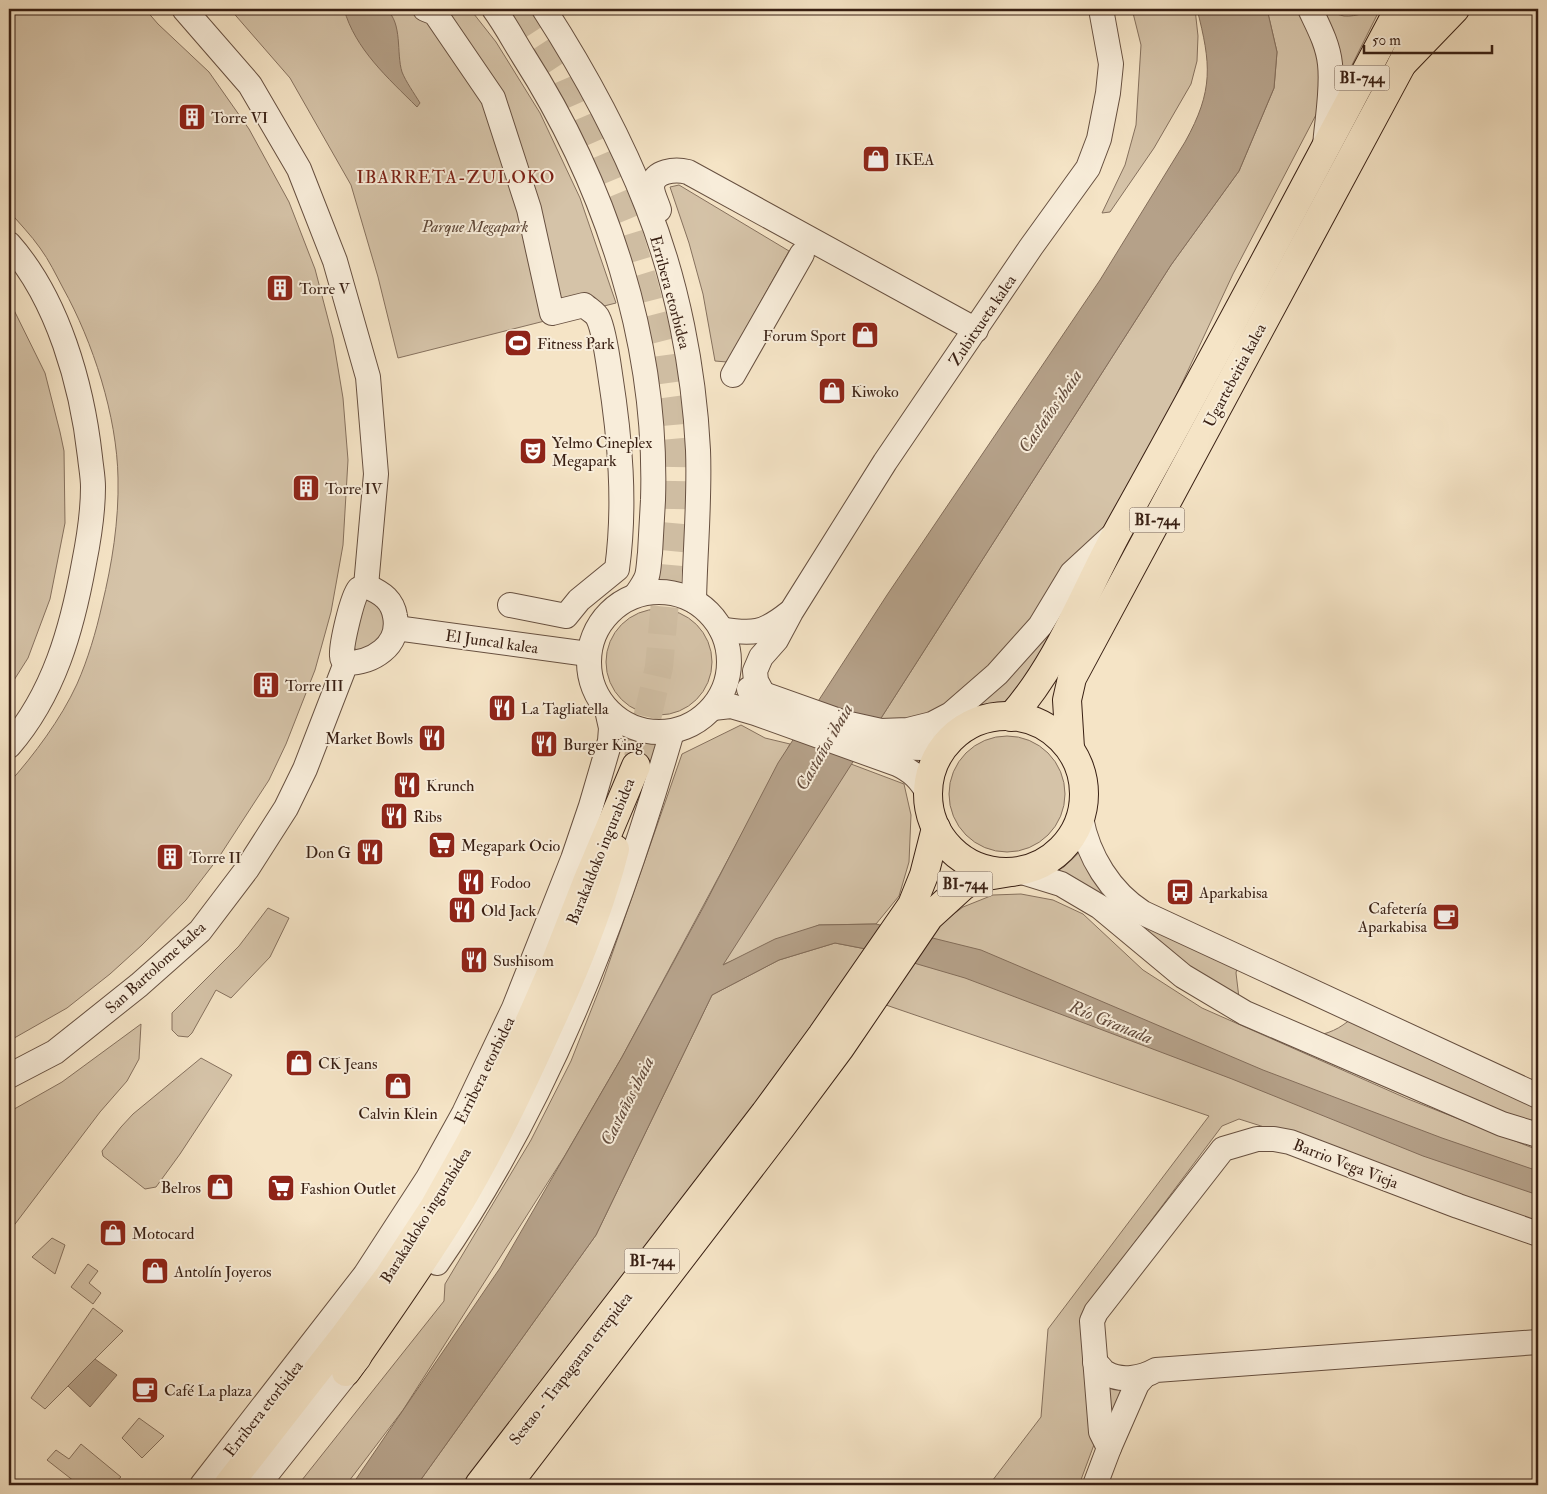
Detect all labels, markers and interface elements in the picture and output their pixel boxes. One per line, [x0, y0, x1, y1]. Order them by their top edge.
scale bar [1364, 22, 1492, 54]
text: 50 m [1372, 31, 1401, 50]
road number: BI-744 [1334, 66, 1390, 90]
building icon: Torre VI [177, 102, 207, 132]
place label: Torre VI [211, 108, 268, 128]
shop icon: IKEA [861, 144, 891, 174]
place label: IKEA [895, 150, 934, 170]
district label: IBARRETA-ZULOKO [357, 166, 555, 189]
park label: Parque Megapark [421, 217, 529, 237]
street label: Erribera etorbidea [645, 233, 695, 352]
street label: Zubitxueta kalea [945, 271, 1021, 370]
building icon: Torre V [265, 273, 295, 303]
place label: Torre V [299, 279, 350, 299]
shop icon: Forum Sport [850, 320, 880, 350]
street label: Ugartebeitia kalea [1199, 320, 1271, 431]
place label: Forum Sport [763, 326, 846, 347]
sports icon: Fitness Park [503, 328, 533, 358]
place label: Fitness Park [537, 334, 615, 354]
water label: Castaños ibaia [1013, 365, 1088, 457]
shop icon: Kiwoko [817, 376, 847, 406]
place label: Kiwoko [851, 382, 899, 402]
place label: Yelmo Cineplex Megapark [552, 433, 652, 472]
theatre icon: Yelmo Cineplex Megapark [518, 436, 548, 466]
building icon: Torre IV [291, 473, 321, 503]
place label: Torre IV [325, 479, 383, 499]
road number: BI-744 [1130, 508, 1184, 532]
street label: El Juncal kalea [444, 626, 540, 659]
building icon: Torre III [251, 670, 281, 700]
place label: Torre III [285, 676, 344, 696]
restaurant icon: La Tagliatella [487, 693, 517, 723]
place label: La Tagliatella [521, 699, 609, 719]
water label: Castaños ibaia [790, 700, 859, 795]
restaurant icon: Market Bowls [417, 723, 447, 753]
place label: Market Bowls [325, 729, 413, 749]
restaurant icon: Burger King [529, 729, 559, 759]
place label: Burger King [563, 735, 644, 755]
restaurant icon: Krunch [392, 770, 422, 800]
street label: Barakaldoko ingurabidea [562, 775, 640, 928]
place label: Krunch [426, 776, 475, 796]
restaurant icon: Ribs [379, 801, 409, 831]
place label: Ribs [413, 807, 442, 827]
supermarket icon: Megapark Ocio [427, 830, 457, 860]
place label: Megapark Ocio [461, 836, 561, 857]
restaurant icon: Don G [355, 837, 385, 867]
building icon: Torre II [155, 842, 185, 872]
place label: Don G [305, 843, 351, 863]
place label: Torre II [189, 848, 241, 868]
restaurant icon: Fodoo [456, 867, 486, 897]
road number: BI-744 [938, 872, 992, 896]
place label: Fodoo [490, 873, 531, 893]
bus stop icon: Aparkabisa [1165, 877, 1195, 907]
place label: Aparkabisa [1198, 883, 1268, 904]
restaurant icon: Old Jack [447, 895, 477, 925]
place label: Cafetería Aparkabisa [1357, 899, 1427, 938]
place label: Old Jack [481, 901, 536, 922]
cafe icon: Cafetería Aparkabisa [1431, 902, 1461, 932]
street label: San Bartolome kalea [101, 917, 210, 1018]
restaurant icon: Sushisom [459, 945, 489, 975]
place label: Sushisom [493, 951, 554, 971]
water label: Río Granada [1065, 995, 1156, 1050]
street label: Erribera etorbidea [450, 1013, 520, 1127]
shop icon: CK Jeans [284, 1048, 314, 1078]
water label: Castaños ibaia [595, 1053, 660, 1150]
place label: CK Jeans [318, 1054, 377, 1075]
shop icon: Calvin Klein [383, 1071, 413, 1101]
place label: Calvin Klein [358, 1104, 438, 1124]
street label: Barrio Vega Vieja [1290, 1135, 1401, 1193]
street label: Barakaldoko ingurabidea [376, 1144, 476, 1287]
shop icon: Belros [205, 1172, 235, 1202]
supermarket icon: Fashion Outlet [266, 1173, 296, 1203]
place label: Belros [161, 1178, 201, 1198]
place label: Fashion Outlet [300, 1179, 396, 1199]
shop icon: Motocard [98, 1218, 128, 1248]
place label: Motocard [132, 1224, 195, 1244]
road number: BI-744 [624, 1248, 680, 1274]
shop icon: Antolín Joyeros [140, 1256, 170, 1286]
place label: Antolín Joyeros [173, 1262, 272, 1283]
street label: Sestao - Trapagaran errepidea [505, 1288, 638, 1450]
street label: Erribera etorbidea [220, 1356, 308, 1461]
cafe icon: Café La plaza [130, 1375, 160, 1405]
place label: Café La plaza [164, 1381, 252, 1402]

